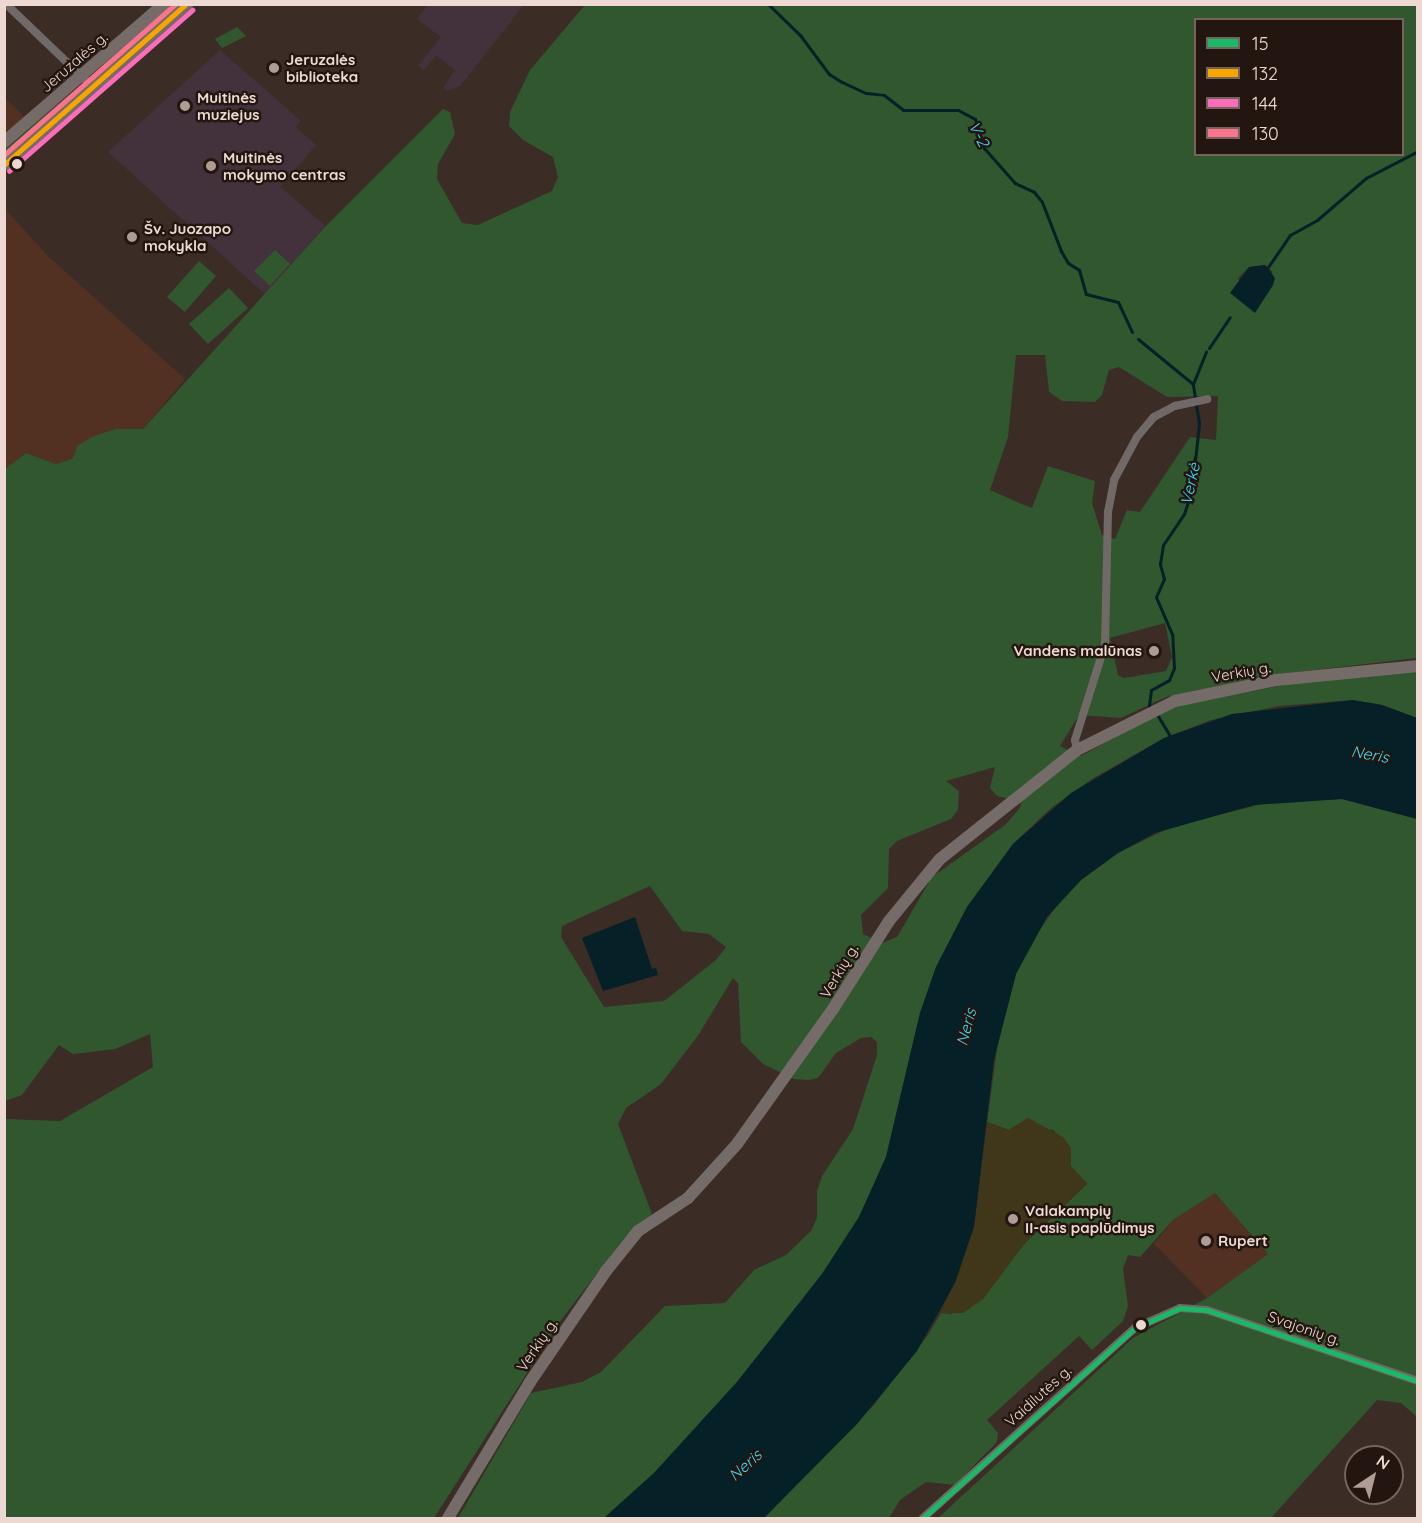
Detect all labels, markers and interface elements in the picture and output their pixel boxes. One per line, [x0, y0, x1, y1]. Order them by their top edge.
legend [1194, 18, 1404, 156]
street label: Jeruzalės g. [37, 28, 111, 96]
text: 15 [1252, 32, 1268, 55]
place label: Jeruzalės biblioteka [286, 50, 358, 85]
marker: Jeruzalės biblioteka [267, 61, 281, 75]
text: 132 [1252, 62, 1278, 85]
place label: Muitinės muziejus [197, 88, 259, 123]
text: 144 [1252, 92, 1277, 115]
marker: Muitinės muziejus [178, 99, 192, 113]
water label: V-2 [965, 118, 993, 150]
text: 130 [1252, 122, 1279, 145]
place label: Muitinės mokymo centras [223, 148, 346, 183]
unlabelled marker [11, 158, 23, 170]
marker: Muitinės mokymo centras [204, 159, 218, 173]
place label: Šv. Juozapo mokykla [144, 219, 231, 254]
marker: Šv. Juozapo mokykla [125, 230, 139, 244]
water label: Verkė [1176, 461, 1204, 507]
place label: Vandens malūnas [1013, 642, 1142, 660]
marker: Vandens malūnas [1147, 644, 1161, 658]
street label: Verkių g. [1210, 658, 1272, 686]
water label: Neris [1350, 741, 1390, 767]
street label: Verkių g. [816, 941, 862, 1001]
water label: Neris [952, 1006, 980, 1048]
place label: Valakampių II-asis paplūdimys [1025, 1201, 1154, 1236]
marker: Valakampių II-asis paplūdimys [1006, 1212, 1020, 1226]
place label: Rupert [1218, 1232, 1268, 1250]
marker: Rupert [1199, 1234, 1213, 1248]
street label: Svajonių g. [1266, 1307, 1342, 1349]
street label: Verkių g. [513, 1315, 561, 1375]
unlabelled marker [1135, 1319, 1147, 1331]
street label: Vaidilutės g. [1001, 1362, 1075, 1430]
water label: Neris [725, 1445, 765, 1485]
north arrow [1344, 1445, 1404, 1505]
text: N [1373, 1450, 1394, 1473]

